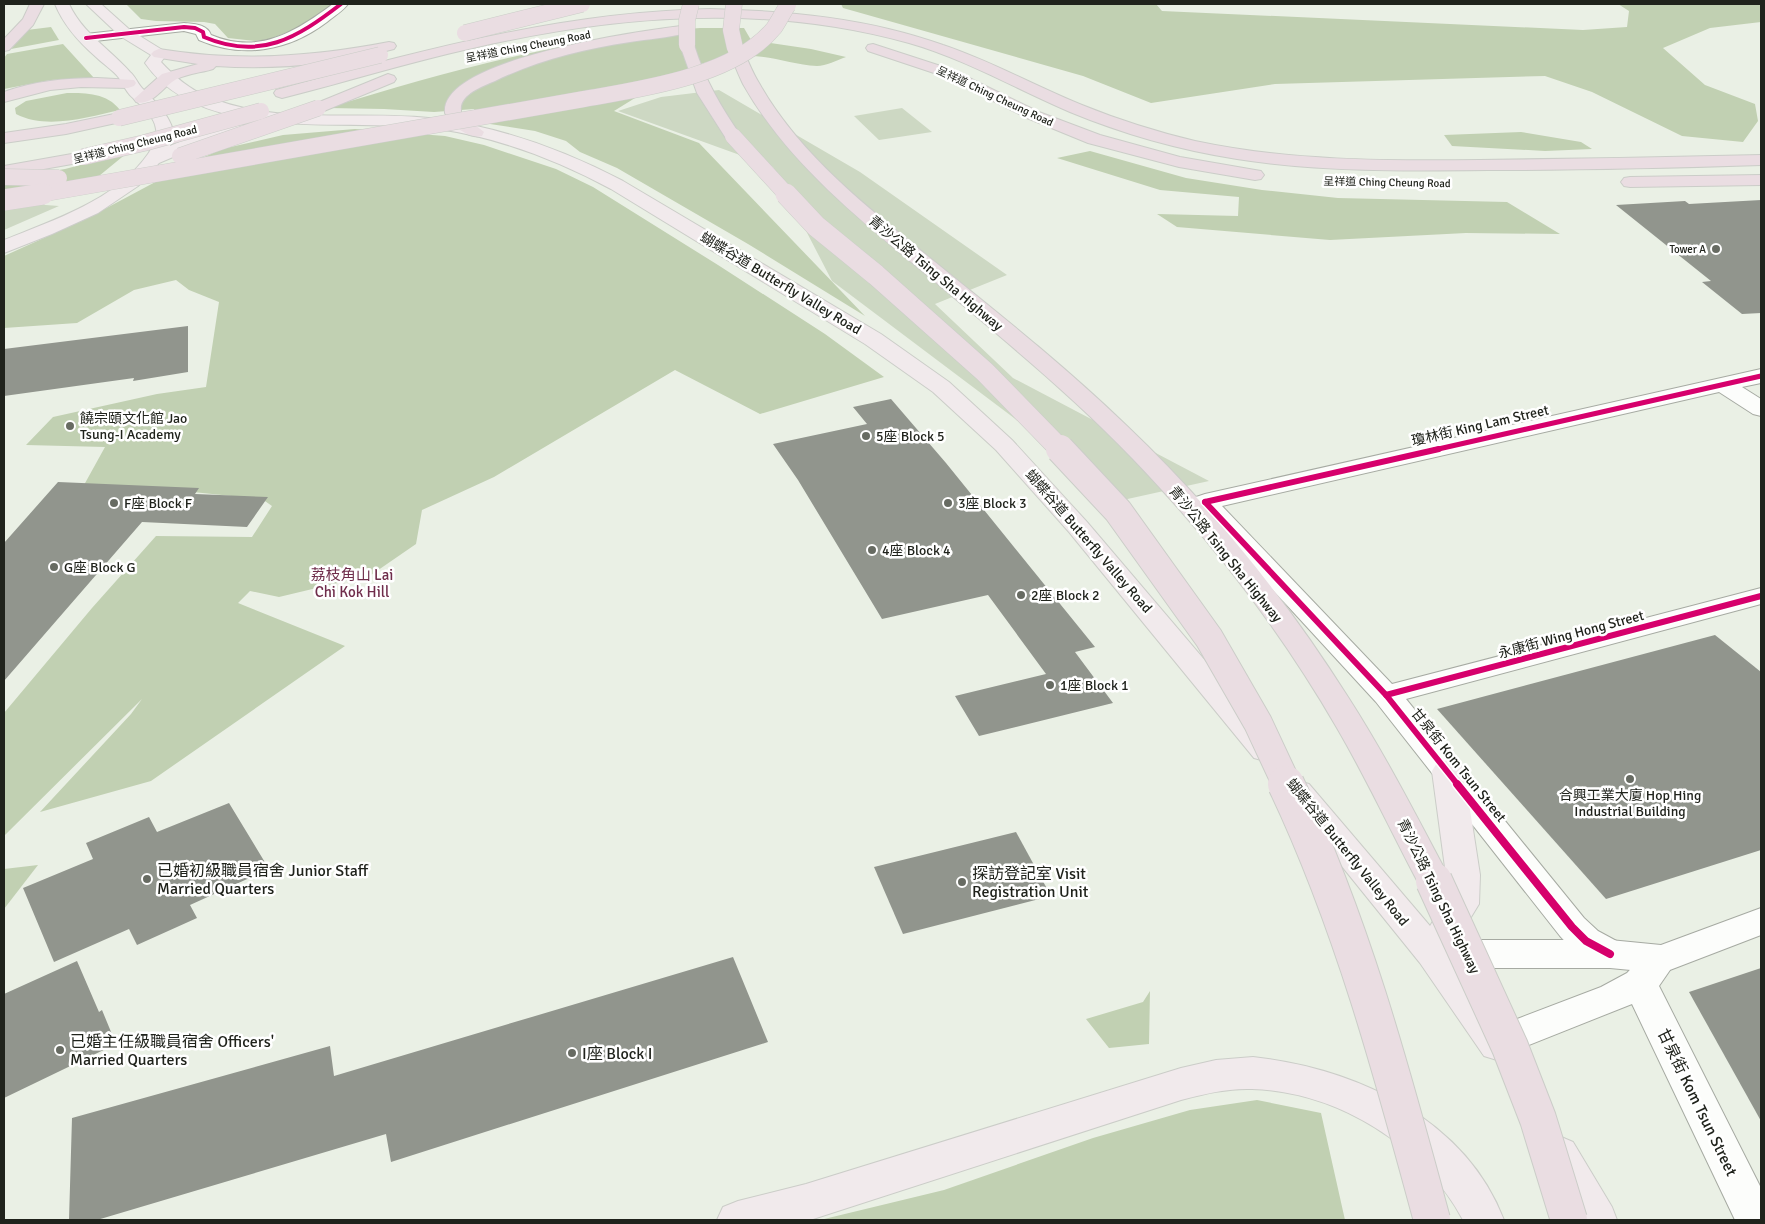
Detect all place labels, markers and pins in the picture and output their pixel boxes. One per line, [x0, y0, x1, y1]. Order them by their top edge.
place label: Tower A [1669, 243, 1706, 256]
marker: Tower A [1710, 243, 1722, 255]
place label: 饒宗頤文化館 Jao Tsung-I Academy [80, 410, 187, 443]
marker: 饒宗頤文化館 Jao Tsung-I Academy [64, 420, 76, 432]
place label: 5座 Block 5 [876, 428, 945, 445]
marker: 5座 Block 5 [860, 430, 872, 442]
place label: F座 Block F [124, 495, 192, 512]
place label: 3座 Block 3 [958, 495, 1027, 512]
marker: F座 Block F [108, 497, 120, 509]
marker: 3座 Block 3 [942, 497, 954, 509]
place label: 4座 Block 4 [882, 542, 951, 559]
marker: 4座 Block 4 [866, 544, 878, 556]
place label: G座 Block G [64, 559, 136, 576]
marker: G座 Block G [48, 561, 60, 573]
place label: 2座 Block 2 [1031, 587, 1100, 604]
marker: 2座 Block 2 [1015, 589, 1027, 601]
place label: 1座 Block 1 [1060, 677, 1129, 694]
marker: 1座 Block 1 [1044, 679, 1056, 691]
marker: 合興工業大廈 Hop Hing Industrial Building [1624, 773, 1636, 785]
place label: 合興工業大廈 Hop Hing Industrial Building [1559, 787, 1701, 820]
place label: 已婚初級職員宿舍 Junior Staff Married Quarters [157, 861, 369, 899]
place label: 探訪登記室 Visit Registration Unit [972, 864, 1089, 902]
marker: 已婚初級職員宿舍 Junior Staff Married Quarters [141, 873, 153, 885]
marker: 探訪登記室 Visit Registration Unit [956, 876, 968, 888]
place label: 已婚主任級職員宿舍 Officers' Married Quarters [70, 1032, 274, 1070]
marker: 已婚主任級職員宿舍 Officers' Married Quarters [54, 1044, 66, 1056]
place label: I座 Block I [582, 1044, 653, 1064]
marker: I座 Block I [566, 1047, 578, 1059]

